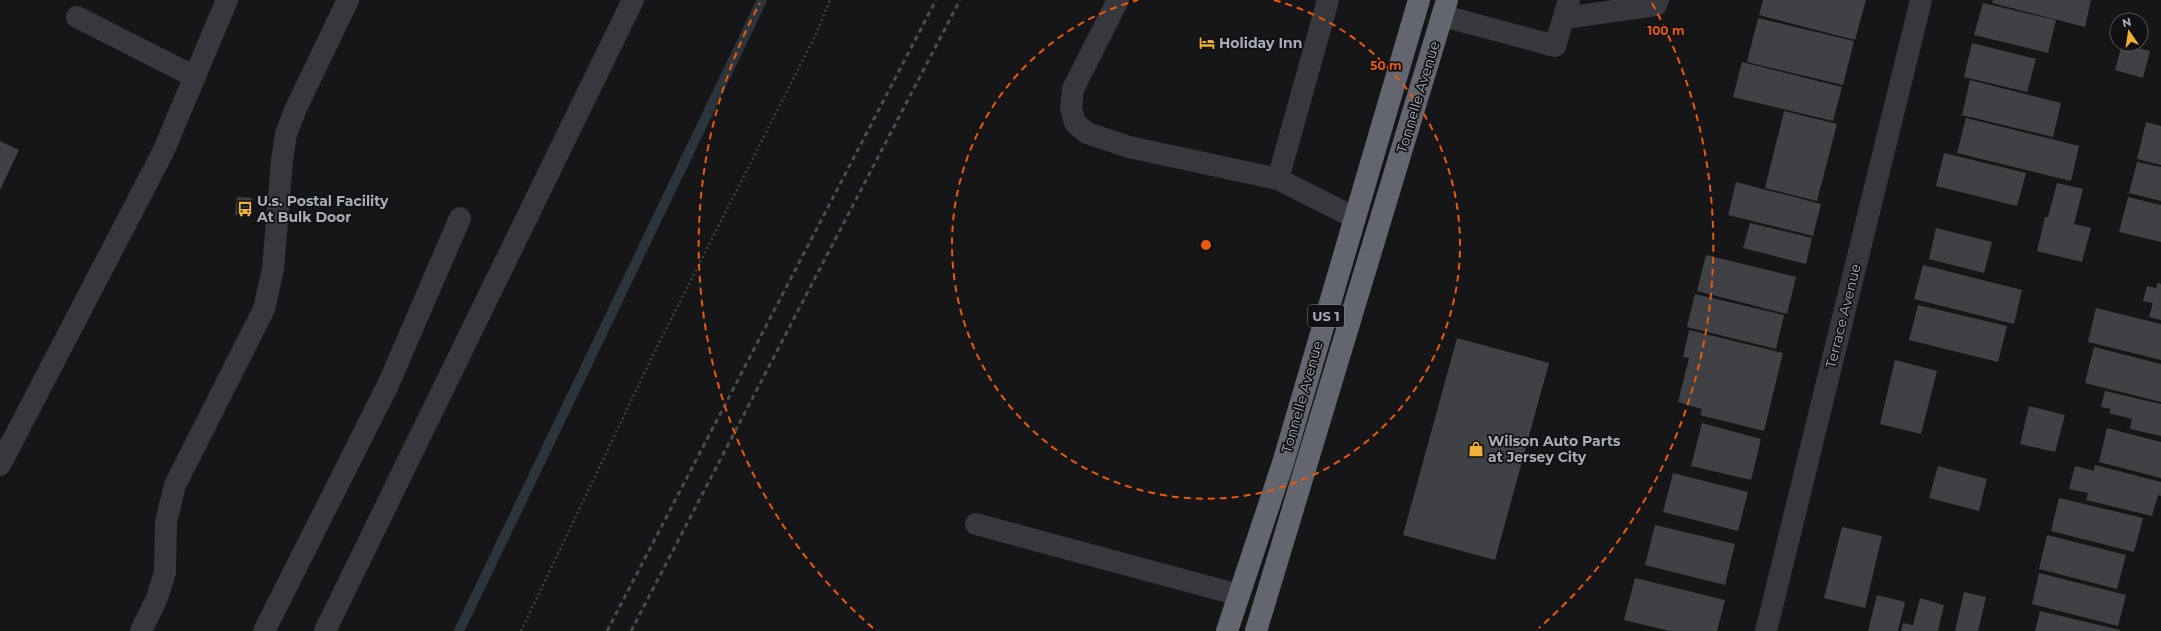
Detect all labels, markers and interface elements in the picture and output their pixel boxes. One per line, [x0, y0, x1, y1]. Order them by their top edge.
north arrow [2109, 12, 2149, 52]
text: N [2121, 14, 2133, 30]
text: 100 m [1648, 23, 1684, 38]
hotel icon: Holiday Inn [1198, 34, 1216, 52]
place label: Holiday Inn [1219, 34, 1302, 52]
street label: Tonnelle Avenue [1392, 39, 1444, 155]
text: 50 m [1370, 58, 1402, 73]
place label: U.s. Postal Facility At Bulk Door [256, 192, 389, 226]
bus stop icon: U.s. Postal Facility At Bulk Door [236, 200, 254, 218]
centre of rings [1199, 238, 1213, 252]
street label: Terrace Avenue [1821, 262, 1865, 370]
road number: US 1 [1308, 305, 1344, 327]
street label: Tonnelle Avenue [1277, 339, 1327, 455]
place label: Wilson Auto Parts at Jersey City [1488, 432, 1621, 466]
shop icon: Wilson Auto Parts at Jersey City [1467, 440, 1485, 458]

